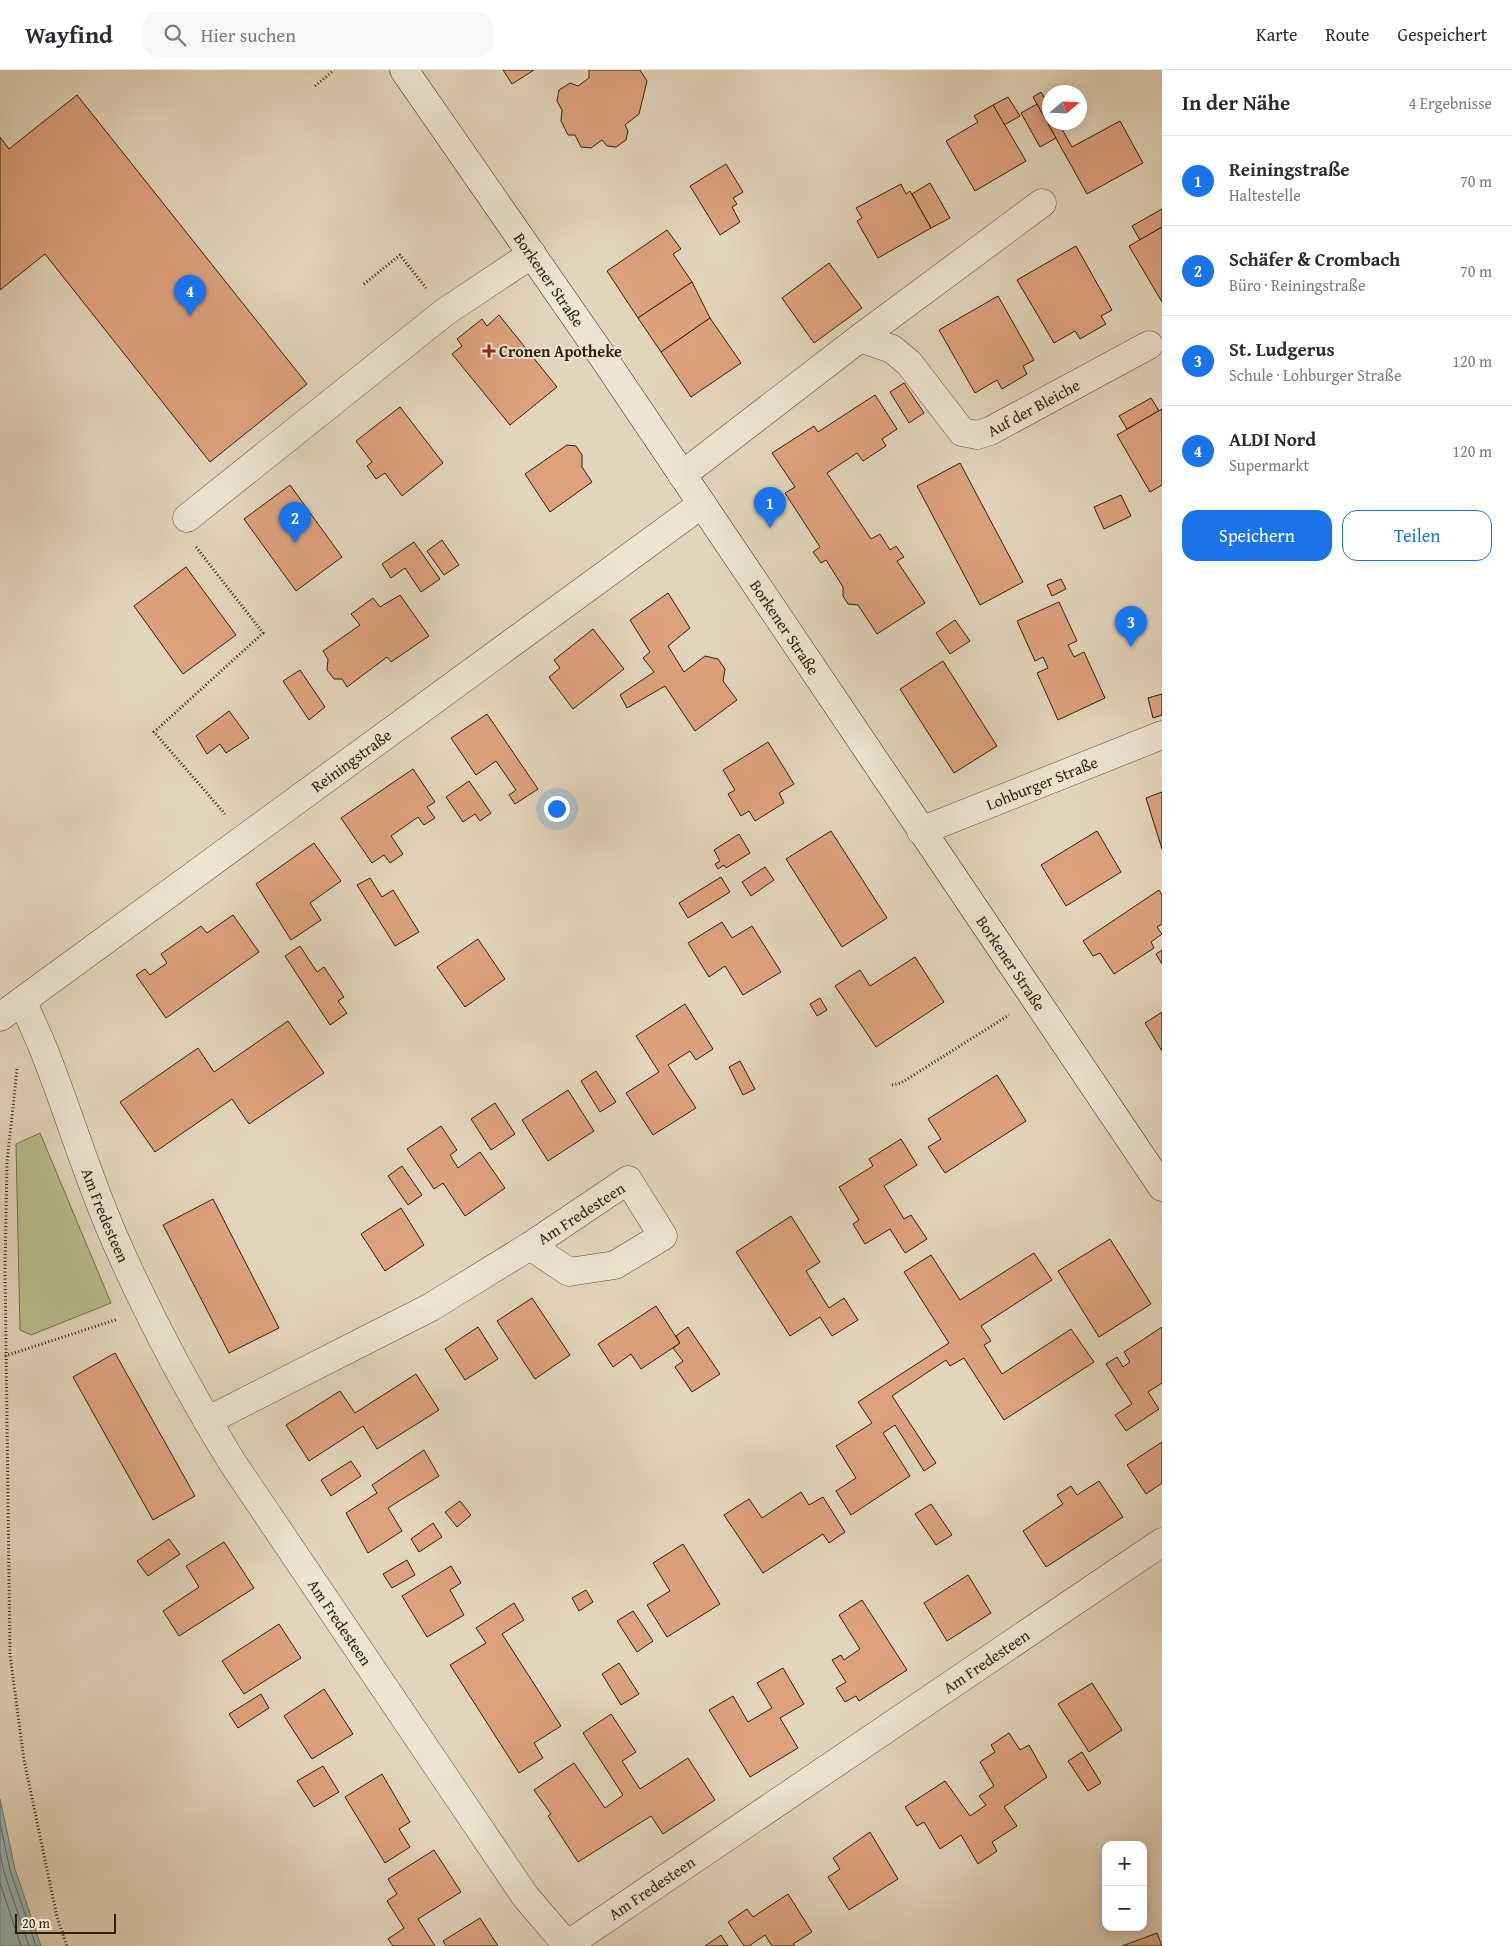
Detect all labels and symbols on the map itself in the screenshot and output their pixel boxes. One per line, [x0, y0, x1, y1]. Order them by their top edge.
north arrow [1042, 85, 1087, 130]
street label: Borkener Straße [508, 227, 591, 332]
pin: 4 [174, 275, 206, 316]
place label: Cronen Apotheke [499, 339, 622, 363]
marker: Cronen Apotheke [483, 345, 495, 357]
street label: Auf der Bleiche [983, 373, 1084, 442]
pin: 1 [754, 487, 786, 528]
pin: 2 [279, 502, 311, 543]
street label: Borkener Straße [744, 575, 826, 680]
pin: 3 [1115, 606, 1147, 647]
street label: Reiningstraße [306, 723, 396, 798]
street label: Lohburger Straße [982, 750, 1101, 816]
your location [544, 796, 570, 822]
street label: Borkener Straße [970, 911, 1052, 1016]
street label: Am Fredesteen [76, 1165, 136, 1266]
street label: Am Fredesteen [533, 1176, 629, 1250]
street label: Am Fredesteen [302, 1574, 378, 1670]
street label: Am Fredesteen [938, 1623, 1034, 1699]
street label: Am Fredesteen [603, 1850, 700, 1926]
scale bar [15, 1911, 116, 1934]

